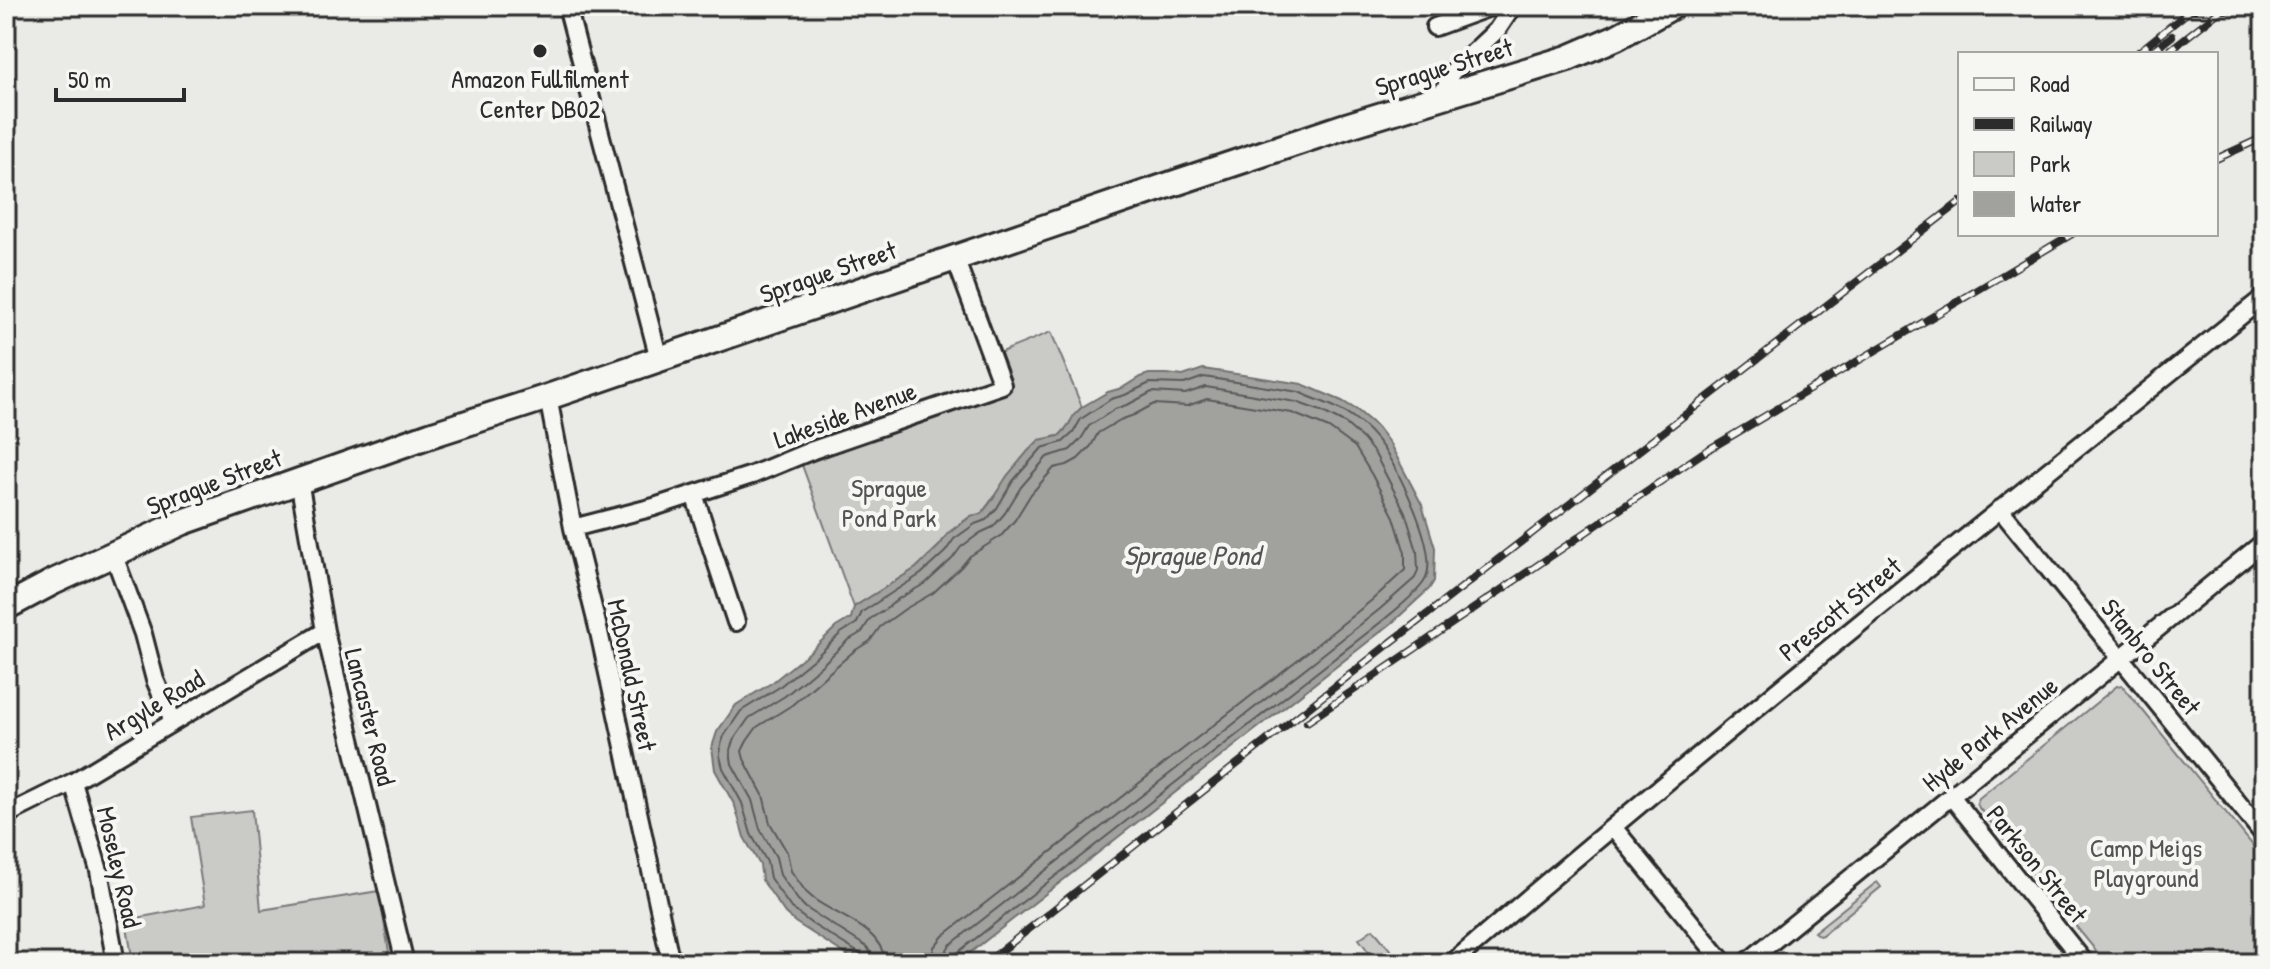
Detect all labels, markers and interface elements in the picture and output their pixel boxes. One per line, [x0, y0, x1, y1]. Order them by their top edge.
street label: Sprague Street [1371, 29, 1518, 104]
marker: Amazon Fullfilment Center DB02 [531, 42, 549, 60]
scale bar [56, 52, 184, 102]
legend [1958, 52, 2218, 236]
place label: Amazon Fullfilment Center DB02 [451, 61, 630, 126]
text: 50 m [68, 63, 111, 95]
text: Road [2030, 67, 2069, 99]
text: Railway [2030, 107, 2093, 139]
text: Park [2030, 147, 2070, 179]
text: Water [2030, 187, 2081, 219]
street label: Sprague Street [755, 232, 902, 311]
street label: Lakeside Avenue [769, 373, 921, 456]
street label: Sprague Street [141, 439, 287, 523]
park label: Sprague Pond Park [842, 470, 936, 535]
water label: Sprague Pond [1124, 536, 1264, 574]
street label: Prescott Street [1771, 548, 1909, 669]
street label: Stanbro Street [2094, 591, 2210, 723]
street label: McDonald Street [599, 596, 666, 755]
street label: Lancaster Road [337, 645, 404, 789]
street label: Argyle Road [97, 661, 210, 748]
street label: Hyde Park Avenue [1915, 668, 2065, 799]
street label: Parkson Street [1979, 797, 2096, 931]
street label: Moseley Road [89, 803, 150, 931]
park label: Camp Meigs Playground [2090, 830, 2202, 895]

